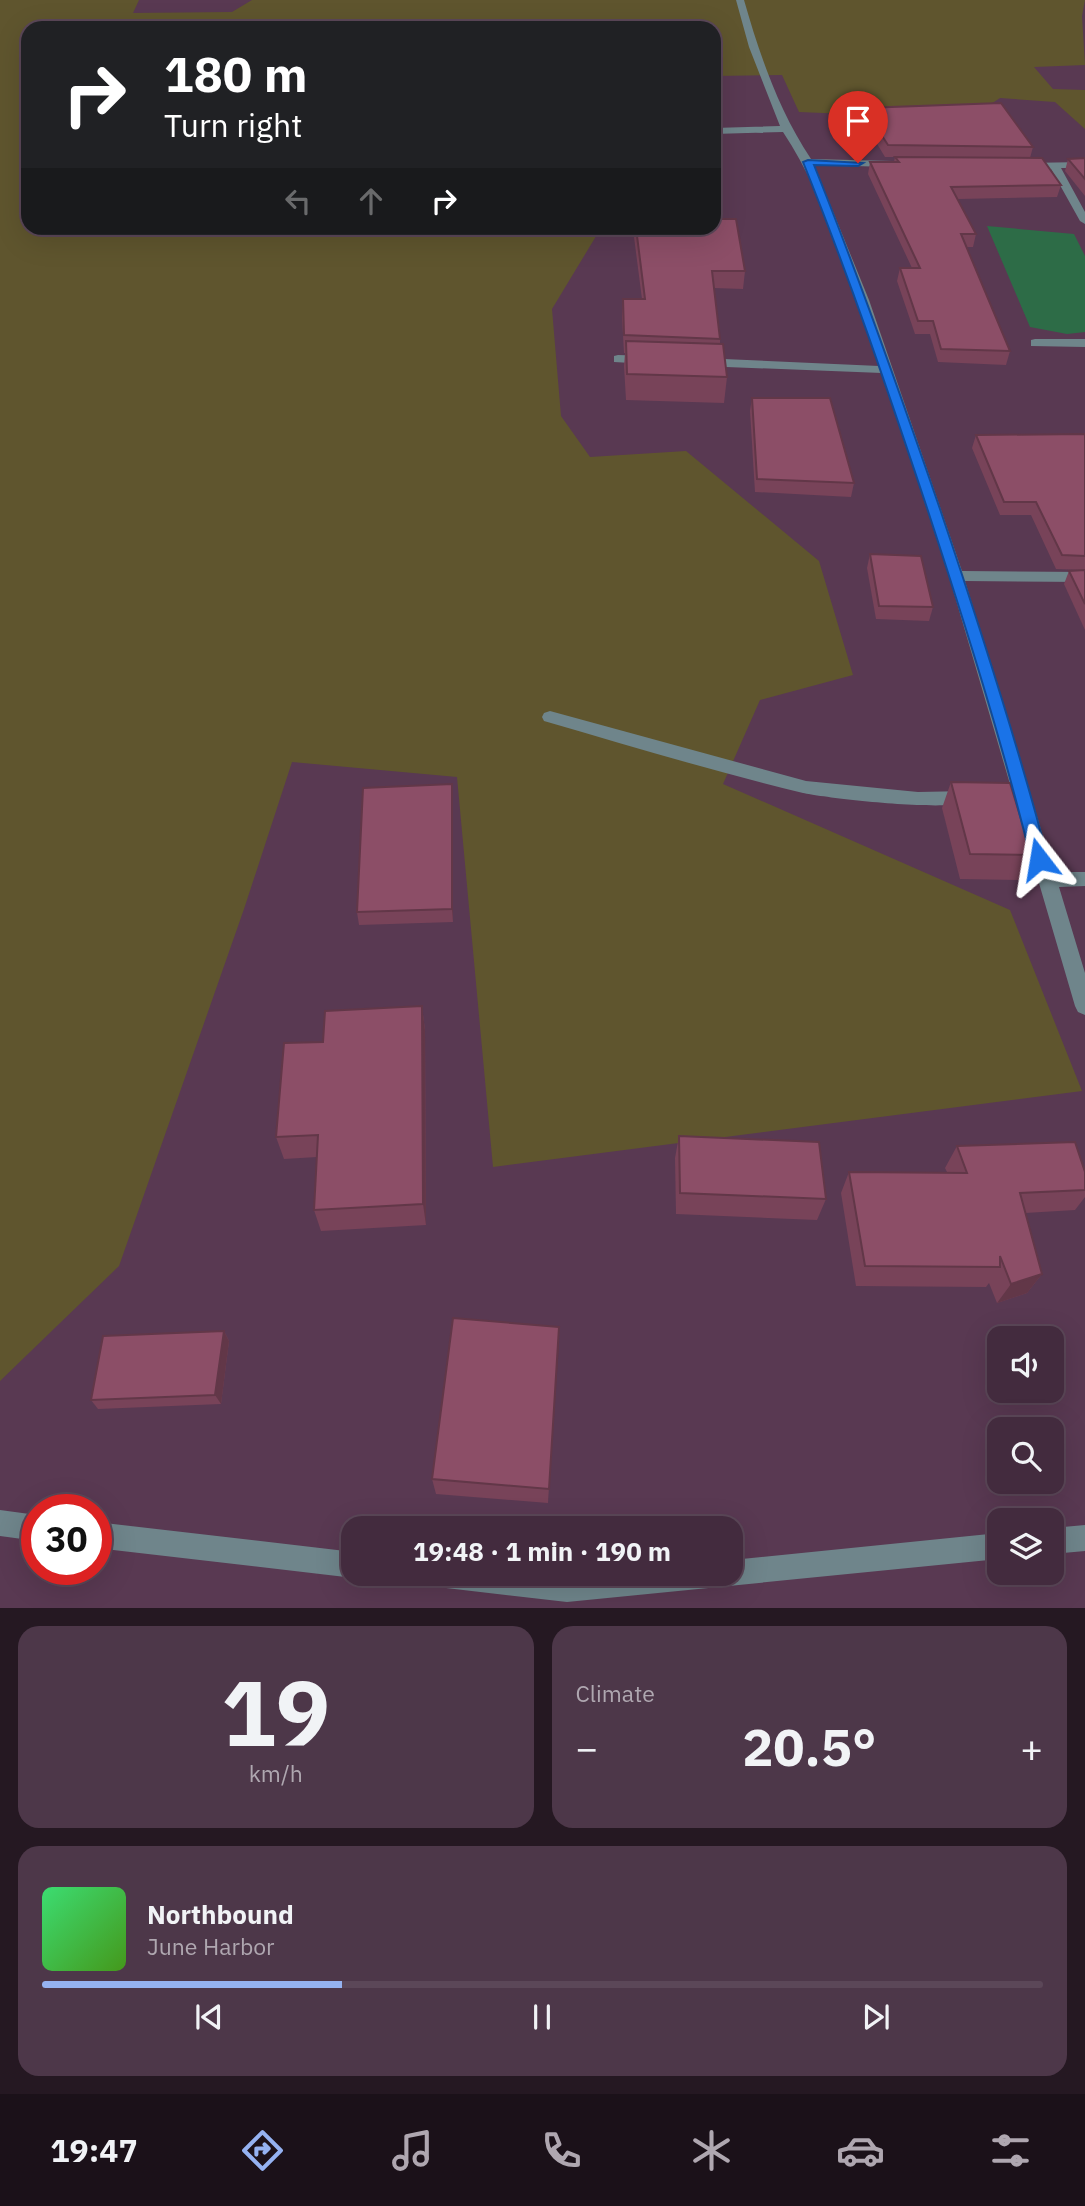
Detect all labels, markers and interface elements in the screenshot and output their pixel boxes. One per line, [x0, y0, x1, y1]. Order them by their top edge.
text: 180 m [164, 42, 308, 105]
icon: right [49, 49, 140, 140]
pin [828, 91, 888, 163]
icon: arrive [839, 102, 877, 140]
text: Turn right [164, 104, 302, 146]
icon: left [279, 182, 317, 220]
icon: ahead [352, 182, 390, 220]
icon: right [425, 182, 463, 220]
position arrow [1002, 822, 1076, 896]
map controls [987, 1326, 1064, 1585]
button: sound [987, 1326, 1064, 1403]
button: search [987, 1417, 1064, 1494]
speed limit sign: 30 [21, 1494, 112, 1585]
button: layers [987, 1508, 1064, 1585]
text: 19:48 · 1 min · 190 m [413, 1534, 671, 1568]
text: 19 [221, 1653, 330, 1771]
text: Climate [576, 1678, 655, 1708]
text: 20.5° [742, 1713, 876, 1780]
text: − [576, 1723, 598, 1772]
text: + [1020, 1723, 1043, 1772]
text: km/h [249, 1758, 303, 1788]
text: Northbound [147, 1897, 294, 1931]
text: June Harbor [147, 1931, 275, 1961]
icon: previous [190, 1998, 228, 2036]
icon: pause [523, 1998, 561, 2036]
icon: next [857, 1998, 895, 2036]
icon: directions [238, 2126, 287, 2175]
icon: music [388, 2126, 437, 2175]
icon: phone [537, 2126, 586, 2175]
icon: climate [687, 2126, 736, 2175]
icon: car [836, 2126, 885, 2175]
icon: filters [986, 2126, 1035, 2175]
text: 19:47 [50, 2129, 138, 2171]

